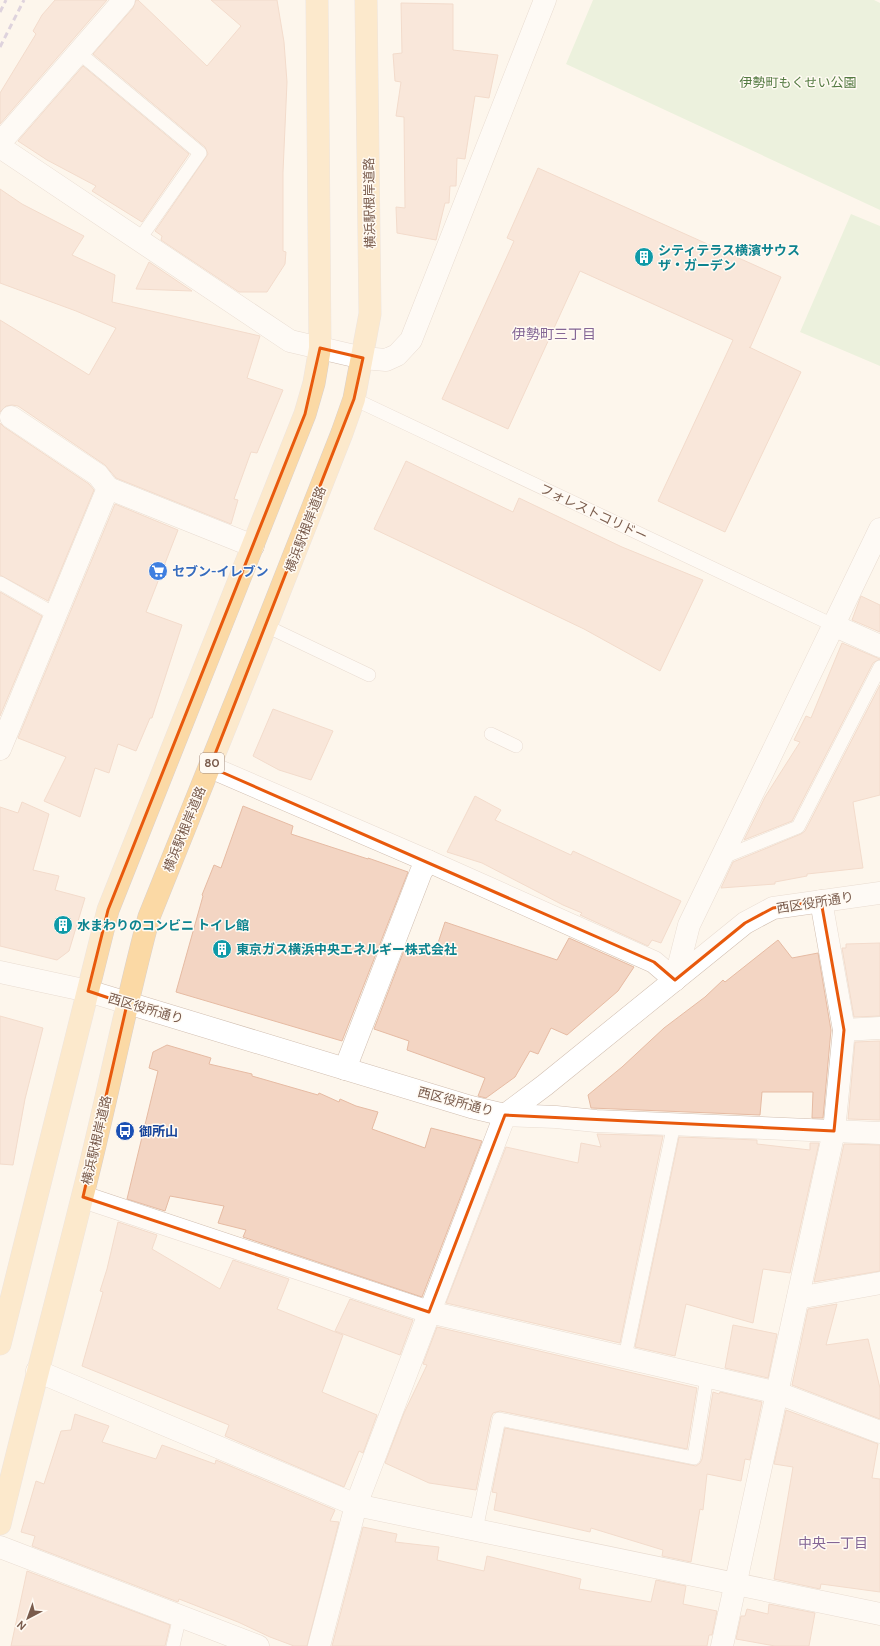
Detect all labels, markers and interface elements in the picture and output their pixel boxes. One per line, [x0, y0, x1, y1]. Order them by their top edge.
park label: 伊勢町もくせい公園 [739, 74, 857, 90]
street label: 横浜駅根岸道路 [360, 157, 378, 249]
place label: シティテラス横濱サウス ザ・ガーデン [658, 242, 800, 273]
building icon: シティテラス横濱サウス ザ・ガーデン [633, 246, 655, 268]
district label: 伊勢町三丁目 [512, 325, 596, 343]
street label: フォレストコリドー [538, 480, 650, 544]
street label: 横浜駅根岸道路 [281, 484, 329, 574]
supermarket icon: セブン-イレブン [147, 560, 169, 582]
place label: セブン-イレブン [172, 563, 268, 579]
road number: 80 [200, 753, 224, 773]
street label: 横浜駅根岸道路 [160, 784, 208, 874]
street label: 西区役所通り [775, 888, 855, 916]
building icon: 水まわりのコンビニ トイレ館 [52, 914, 74, 936]
place label: 水まわりのコンビニ トイレ館 [77, 917, 249, 933]
building icon: 東京ガス横浜中央エネルギー株式会社 [211, 938, 233, 960]
place label: 東京ガス横浜中央エネルギー株式会社 [236, 941, 457, 957]
street label: 西区役所通り [106, 990, 186, 1026]
street label: 西区役所通り [416, 1083, 496, 1119]
street label: 横浜駅根岸道路 [78, 1094, 114, 1186]
bus stop icon: 御所山 [114, 1120, 136, 1142]
place label: 御所山 [139, 1123, 178, 1139]
district label: 中央一丁目 [798, 1534, 868, 1552]
north arrow [8, 1598, 48, 1638]
text: N [14, 1618, 29, 1633]

